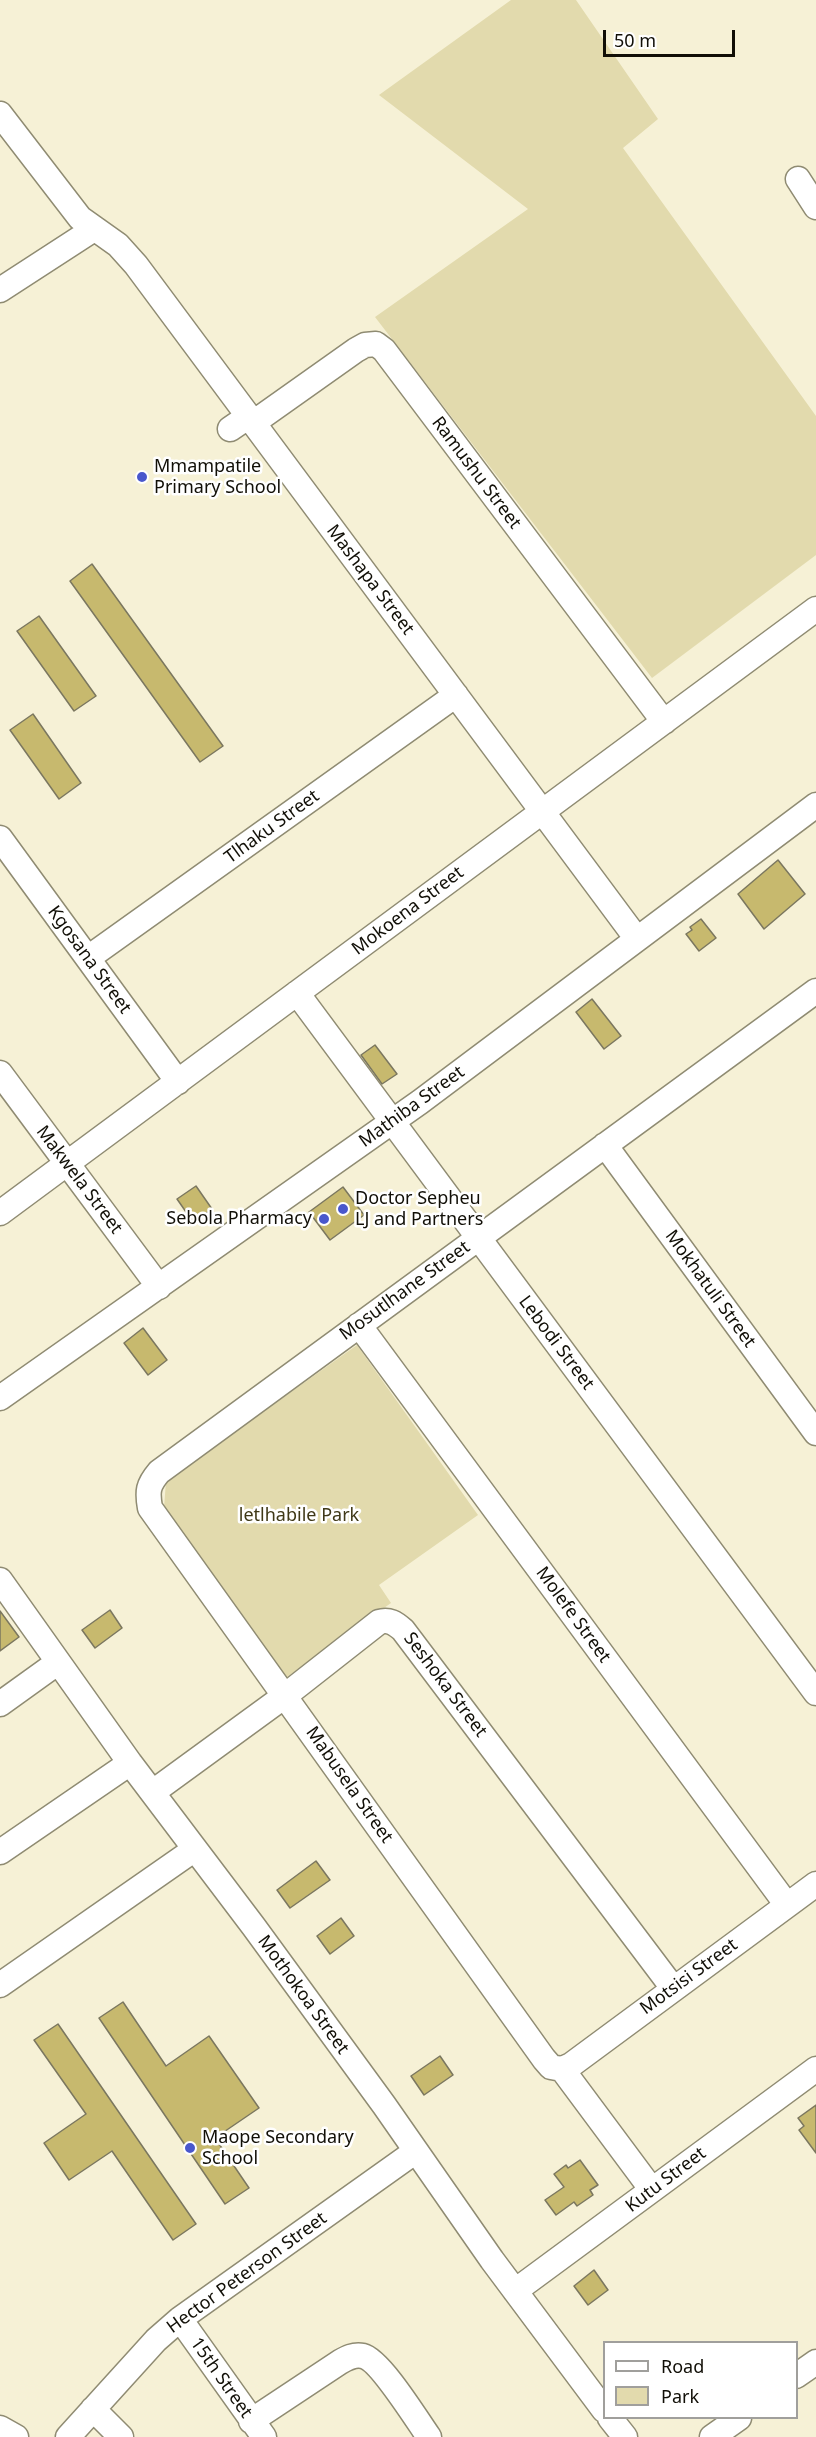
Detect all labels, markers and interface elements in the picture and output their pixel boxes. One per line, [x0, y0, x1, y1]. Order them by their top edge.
scale bar [606, 18, 738, 56]
text: 50 m [614, 28, 656, 52]
street label: Ramushu Street [427, 413, 525, 533]
place label: Mmampatile Primary School [154, 456, 281, 498]
marker: Mmampatile Primary School [135, 470, 149, 484]
street label: Mashapa Street [322, 521, 418, 639]
street label: Tlhaku Street [221, 785, 323, 869]
street label: Mokoena Street [348, 862, 468, 960]
street label: Kgosana Street [43, 902, 135, 1018]
street label: Mathiba Street [355, 1062, 469, 1152]
street label: Makwela Street [31, 1122, 127, 1238]
place label: Doctor Sepheu LJ and Partners [355, 1188, 483, 1230]
marker: Doctor Sepheu LJ and Partners [336, 1202, 350, 1216]
place label: Sebola Pharmacy [166, 1208, 312, 1230]
marker: Sebola Pharmacy [317, 1212, 331, 1226]
street label: Mokhatuli Street [660, 1226, 760, 1352]
street label: Mosutlhane Street [336, 1237, 474, 1345]
street label: Lebodi Street [514, 1292, 598, 1394]
park label: letlhabile Park [239, 1505, 359, 1527]
street label: Molefe Street [531, 1563, 615, 1667]
street label: Seshoka Street [399, 1628, 491, 1742]
street label: Mabusela Street [301, 1723, 397, 1847]
street label: Mothokoa Street [253, 1932, 353, 2058]
street label: Motsisi Street [636, 1934, 742, 2020]
place label: Maope Secondary School [202, 2127, 354, 2170]
marker: Maope Secondary School [183, 2141, 197, 2155]
street label: Kutu Street [622, 2143, 710, 2217]
street label: Hector Peterson Street [163, 2208, 331, 2338]
street label: 15th Street [185, 2334, 257, 2422]
legend [603, 2341, 798, 2419]
text: Road [661, 2354, 704, 2378]
text: Park [661, 2384, 699, 2408]

